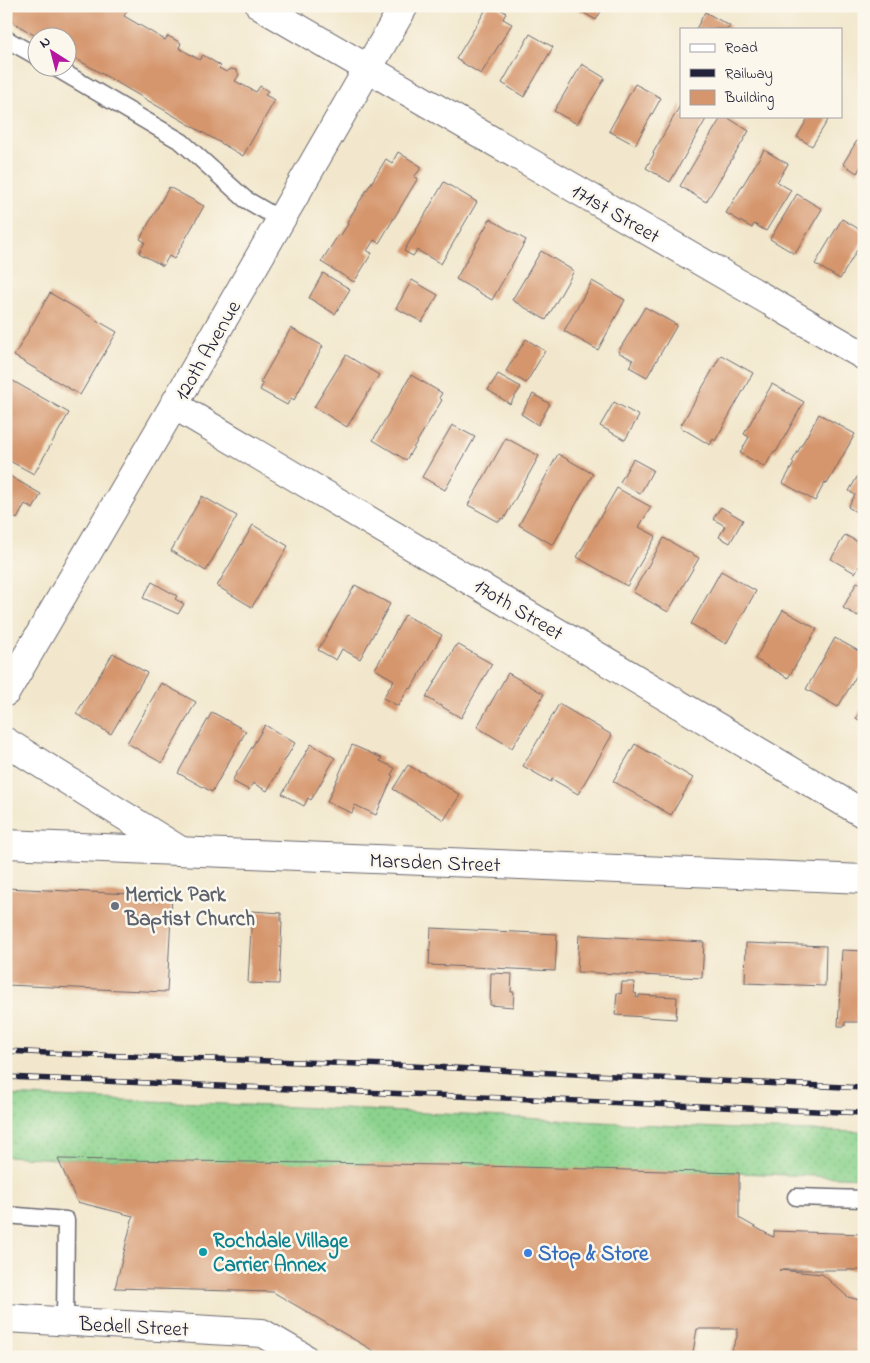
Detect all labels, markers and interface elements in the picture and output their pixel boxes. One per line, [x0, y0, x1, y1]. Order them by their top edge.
north arrow [28, 28, 78, 78]
legend [680, 28, 842, 118]
text: N [35, 31, 55, 54]
text: Road [725, 37, 758, 59]
text: Railway [725, 63, 773, 86]
text: Building [724, 87, 774, 110]
street label: 171st Street [565, 177, 665, 252]
street label: 120th Avenue [168, 295, 250, 407]
street label: 170th Street [468, 572, 568, 649]
street label: Marsden Street [369, 847, 501, 881]
place label: Merrick Park Baptist Church [124, 881, 255, 935]
marker: Merrick Park Baptist Church [109, 900, 121, 912]
place label: Rochdale Village Carrier Annex [213, 1227, 349, 1281]
place label: Stop & Store [538, 1240, 649, 1270]
marker: Rochdale Village Carrier Annex [197, 1246, 209, 1258]
marker: Stop & Store [522, 1247, 534, 1259]
street label: Bedell Street [77, 1310, 190, 1346]

